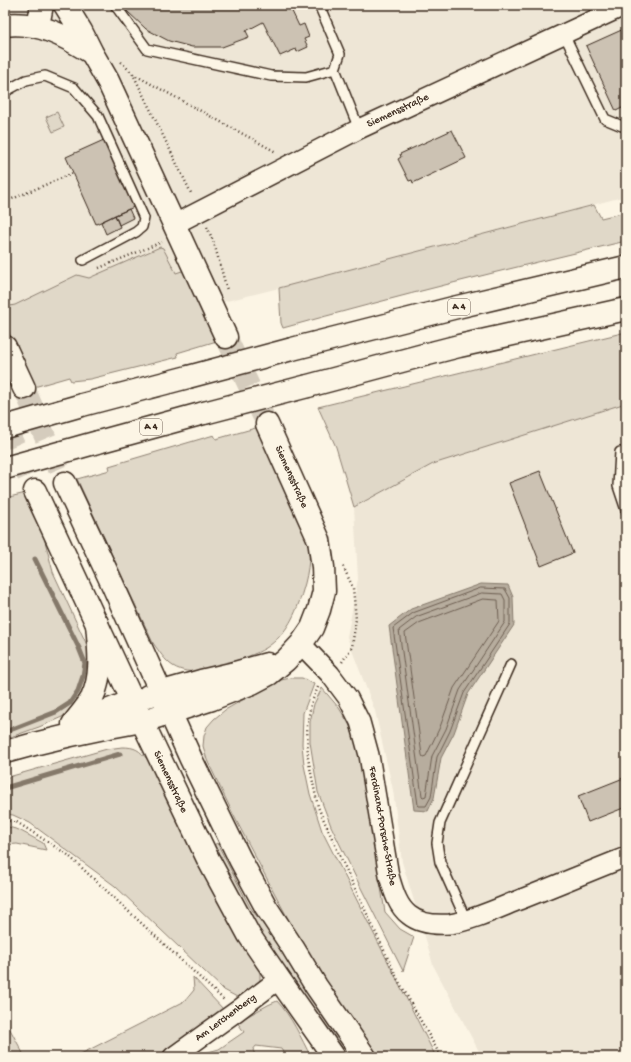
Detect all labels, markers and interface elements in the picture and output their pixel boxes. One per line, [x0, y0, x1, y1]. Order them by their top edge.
street label: Siemensstraße [365, 91, 431, 131]
road number: A 4 [448, 299, 470, 315]
road number: A 4 [140, 419, 162, 435]
street label: Siemensstraße [272, 444, 310, 510]
street label: Siemensstraße [150, 749, 190, 815]
street label: Ferdinand-Porsche-Straße [365, 764, 398, 887]
street label: Am Lerchenberg [193, 992, 259, 1044]

